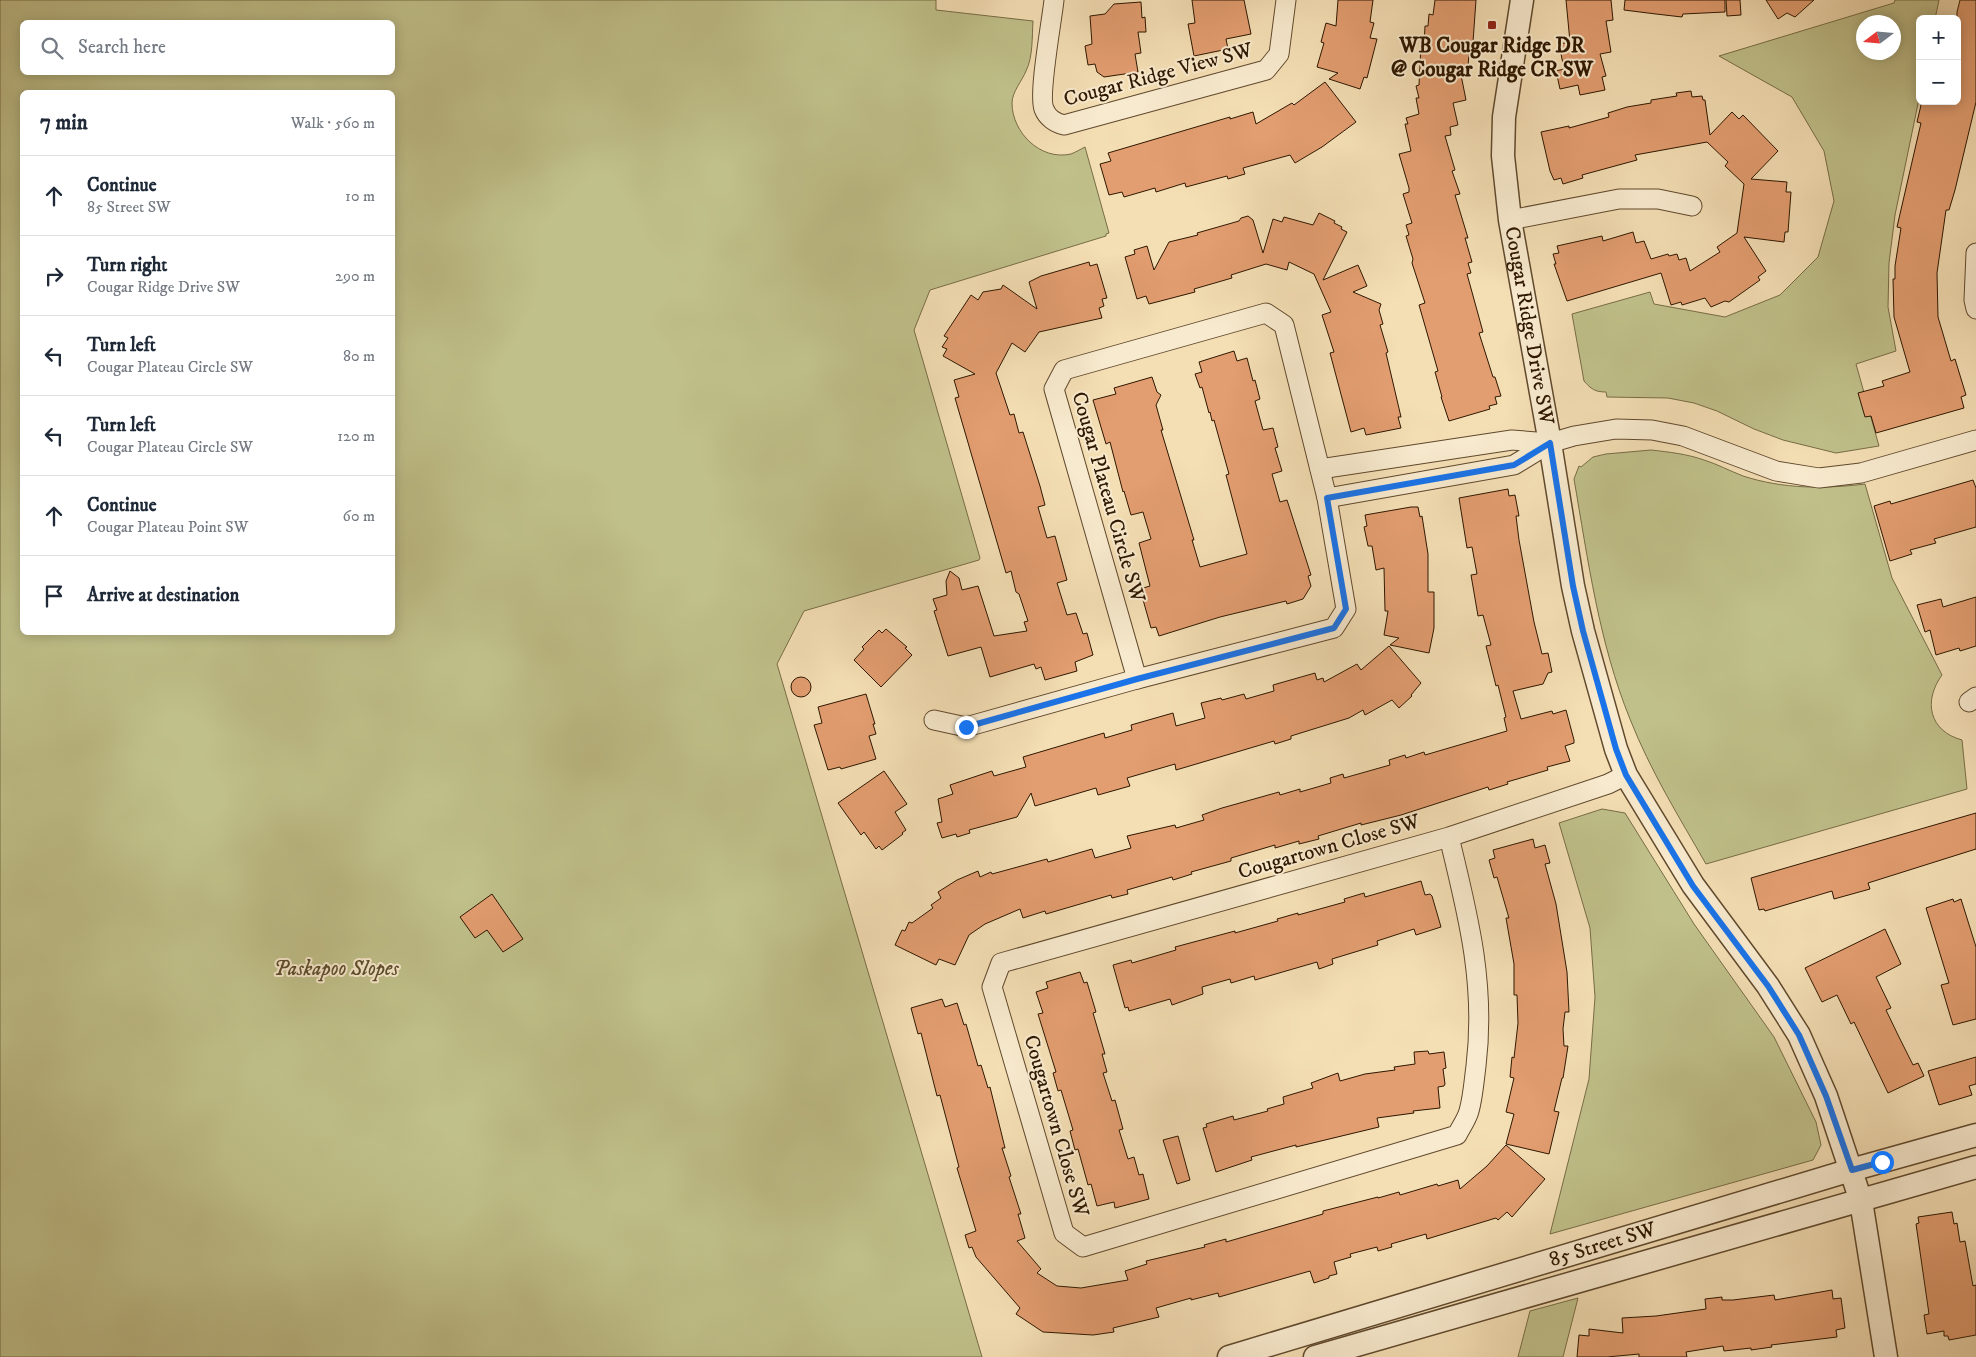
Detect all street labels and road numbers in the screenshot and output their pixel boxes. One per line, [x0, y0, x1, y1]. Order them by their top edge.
street label: Cougar Ridge View SW [1061, 37, 1256, 113]
street label: Cougar Ridge Drive SW [1498, 224, 1560, 427]
street label: Cougar Plateau Circle SW [1065, 389, 1151, 606]
street label: Cougartown Close SW [1235, 808, 1424, 885]
street label: Cougartown Close SW [1018, 1032, 1095, 1221]
street label: 85 Street SW [1546, 1216, 1660, 1273]

